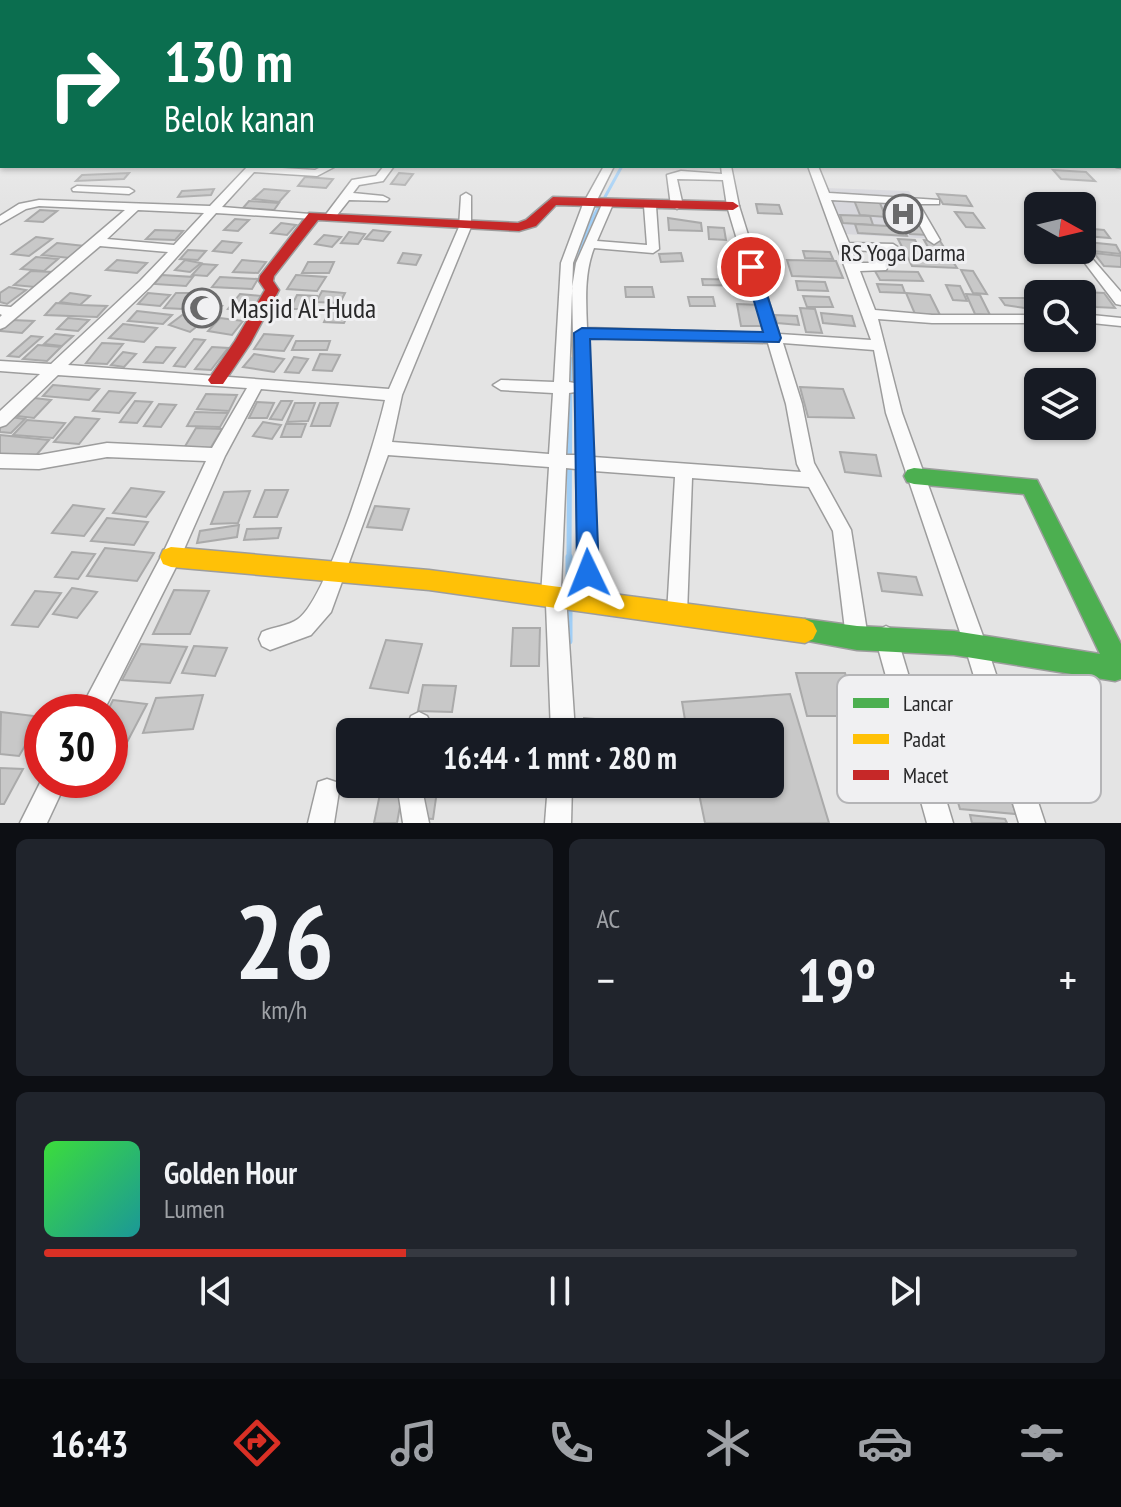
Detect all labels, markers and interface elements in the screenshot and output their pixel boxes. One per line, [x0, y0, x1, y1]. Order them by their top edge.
text: 130 m [164, 25, 293, 97]
icon: right [32, 32, 136, 136]
text: Belok kanan [164, 95, 315, 142]
north arrow [1024, 192, 1096, 264]
map controls [1024, 192, 1096, 440]
hospital icon: RS Yoga Darma [882, 193, 924, 235]
pin [717, 233, 785, 301]
place label: RS Yoga Darma [841, 237, 965, 268]
icon: arrive [729, 245, 773, 289]
button: search [1024, 280, 1096, 352]
mosque icon: Masjid Al-Huda [181, 287, 223, 329]
place label: Masjid Al-Huda [230, 289, 376, 326]
button: layers [1024, 368, 1096, 440]
position arrow [546, 531, 630, 615]
legend [837, 675, 1101, 803]
text: Lancar [903, 689, 953, 717]
speed limit sign: 30 [24, 694, 128, 798]
text: Padat [903, 725, 946, 753]
text: 16:44 · 1 mnt · 280 m [443, 738, 677, 777]
text: Macet [903, 761, 948, 789]
text: 26 [235, 873, 334, 1008]
text: AC [597, 902, 620, 935]
text: 19° [797, 941, 876, 1019]
text: − [597, 951, 615, 1008]
text: + [1059, 951, 1077, 1008]
text: km/h [261, 993, 307, 1026]
text: Golden Hour [164, 1153, 297, 1192]
text: Lumen [164, 1192, 225, 1225]
icon: previous [194, 1269, 238, 1313]
icon: pause [538, 1269, 582, 1313]
icon: next [883, 1269, 927, 1313]
icon: directions [229, 1415, 285, 1471]
icon: music [386, 1415, 442, 1471]
icon: phone [543, 1415, 599, 1471]
icon: climate [700, 1415, 756, 1471]
icon: car [857, 1415, 913, 1471]
icon: filters [1014, 1415, 1070, 1471]
text: 16:43 [51, 1420, 128, 1467]

